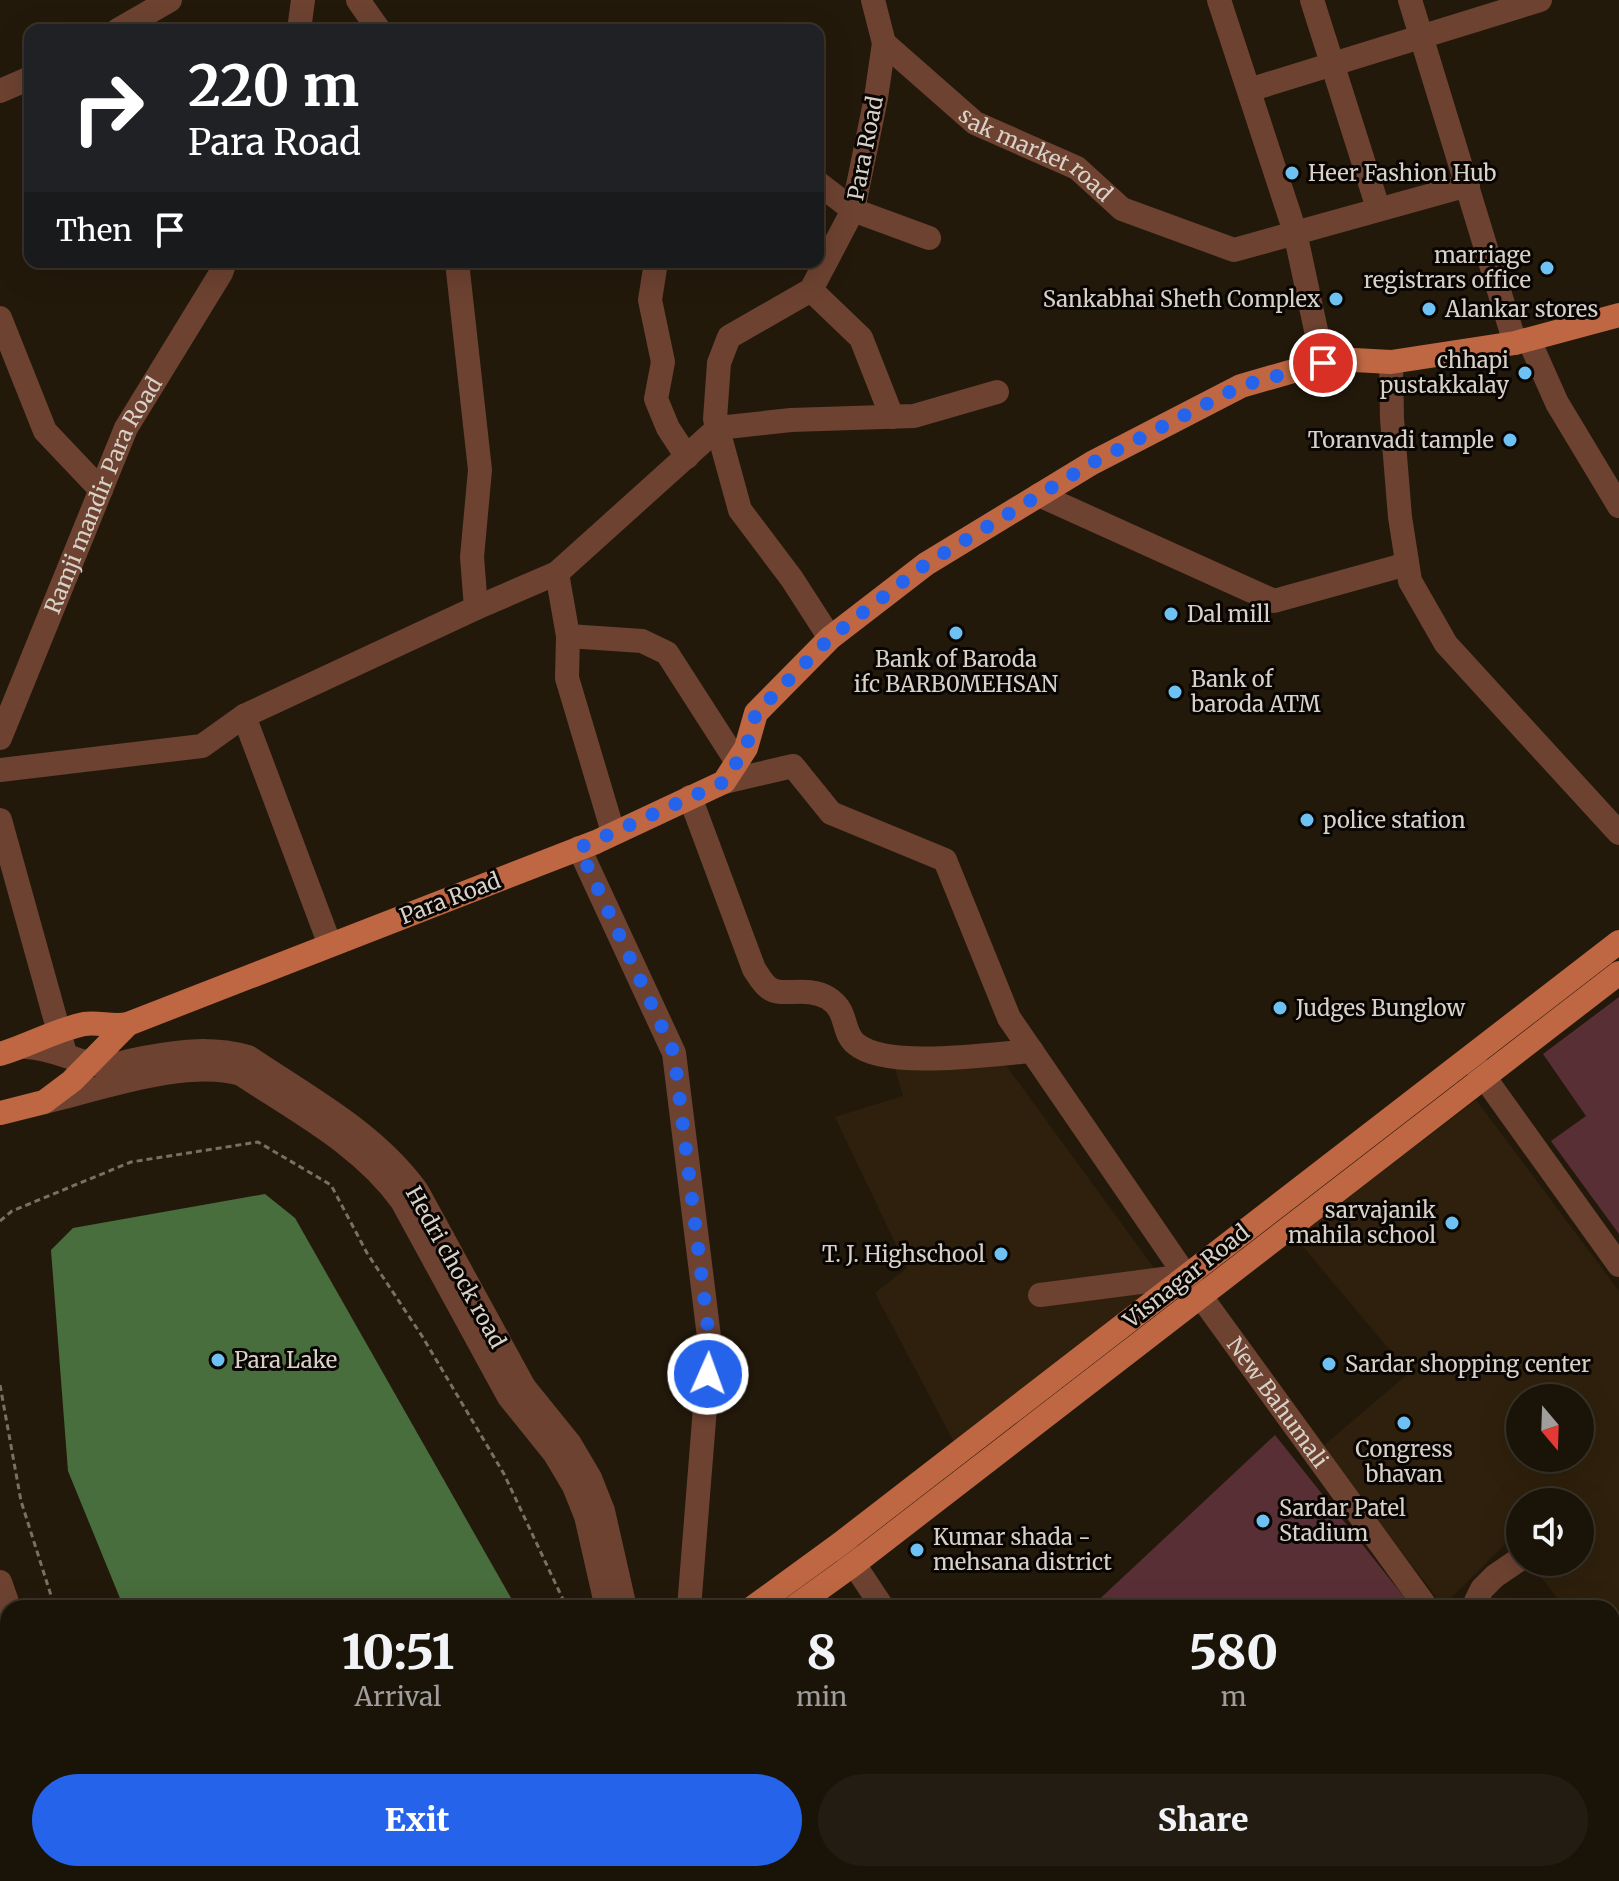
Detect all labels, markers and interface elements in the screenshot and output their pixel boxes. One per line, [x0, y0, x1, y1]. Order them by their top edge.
text: 220 m [188, 51, 359, 121]
icon: right [56, 56, 160, 160]
street label: Para Road [841, 93, 889, 203]
street label: sak market road [953, 101, 1118, 207]
text: Para Road [188, 120, 361, 165]
place label: Heer Fashion Hub [1308, 159, 1497, 187]
marker: Heer Fashion Hub [1283, 164, 1301, 182]
icon: arrive [148, 208, 192, 252]
text: Then [56, 211, 132, 249]
place label: marriage registrars office [1363, 241, 1531, 294]
marker: marriage registrars office [1538, 259, 1556, 277]
place label: Sankabhai Sheth Complex [1043, 285, 1320, 313]
marker: Sankabhai Sheth Complex [1327, 290, 1345, 308]
place label: Alankar stores [1444, 295, 1598, 323]
marker: Alankar stores [1420, 300, 1438, 318]
pin [1289, 329, 1357, 397]
icon: arrive [1301, 341, 1345, 385]
place label: chhapi pustakkalay [1380, 346, 1509, 399]
marker: chhapi pustakkalay [1516, 364, 1534, 382]
street label: Ramji mandir Para Road [38, 371, 168, 618]
place label: Toranvadi tample [1308, 426, 1494, 454]
marker: Toranvadi tample [1501, 431, 1519, 449]
place label: Dal mill [1187, 600, 1270, 628]
marker: Dal mill [1162, 605, 1180, 623]
marker: Bank of Baroda ifc BARB0MEHSAN [947, 624, 965, 642]
place label: Bank of Baroda ifc BARB0MEHSAN [854, 645, 1058, 698]
place label: Bank of baroda ATM [1190, 665, 1321, 718]
marker: Bank of baroda ATM [1166, 683, 1184, 701]
place label: police station [1323, 806, 1466, 834]
marker: police station [1298, 811, 1316, 829]
street label: Para Road [396, 866, 504, 930]
place label: Judges Bunglow [1295, 994, 1466, 1022]
marker: Judges Bunglow [1271, 999, 1289, 1017]
street label: Hedri chock road [400, 1181, 512, 1353]
place label: sarvajanik mahila school [1288, 1196, 1436, 1249]
marker: sarvajanik mahila school [1443, 1214, 1461, 1232]
street label: Visnagar Road [1117, 1218, 1255, 1335]
place label: T. J. Highschool [822, 1240, 985, 1268]
marker: T. J. Highschool [992, 1245, 1010, 1263]
street label: New Bahumali [1221, 1331, 1335, 1473]
position arrow [666, 1332, 750, 1416]
place label: Para Lake [234, 1346, 337, 1374]
place label: Sardar shopping center [1345, 1350, 1591, 1378]
marker: Para Lake [209, 1351, 227, 1369]
marker: Sardar shopping center [1320, 1355, 1338, 1373]
north arrow [1506, 1384, 1594, 1472]
map controls [1506, 1384, 1594, 1576]
marker: Congress bhavan [1395, 1414, 1413, 1432]
place label: Congress bhavan [1355, 1435, 1453, 1488]
button: sound [1506, 1488, 1594, 1576]
place label: Sardar Patel Stadium [1279, 1494, 1406, 1547]
marker: Sardar Patel Stadium [1254, 1512, 1272, 1530]
place label: Kumar shada - mehsana district [933, 1523, 1112, 1576]
marker: Kumar shada - mehsana district [908, 1541, 926, 1559]
text: 10:51 [342, 1622, 454, 1682]
text: 8 [807, 1622, 837, 1682]
text: 580 [1189, 1622, 1278, 1682]
text: Arrival [355, 1680, 441, 1713]
text: min [796, 1680, 847, 1713]
text: m [1221, 1680, 1247, 1713]
button: Exit [32, 1774, 802, 1866]
button: Share [818, 1774, 1588, 1866]

